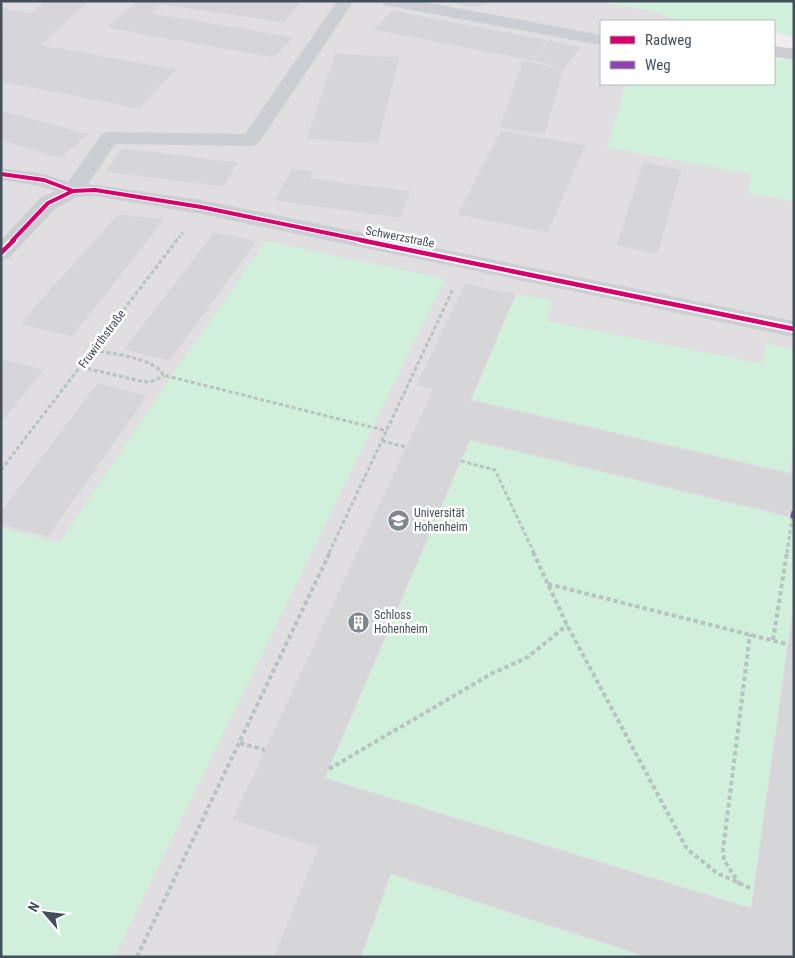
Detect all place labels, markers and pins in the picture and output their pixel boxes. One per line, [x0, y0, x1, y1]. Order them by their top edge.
place label: Universität Hohenheim [414, 506, 468, 534]
school or university icon: Universität Hohenheim [386, 508, 410, 532]
place label: Schloss Hohenheim [374, 608, 428, 636]
building icon: Schloss Hohenheim [346, 610, 370, 634]

